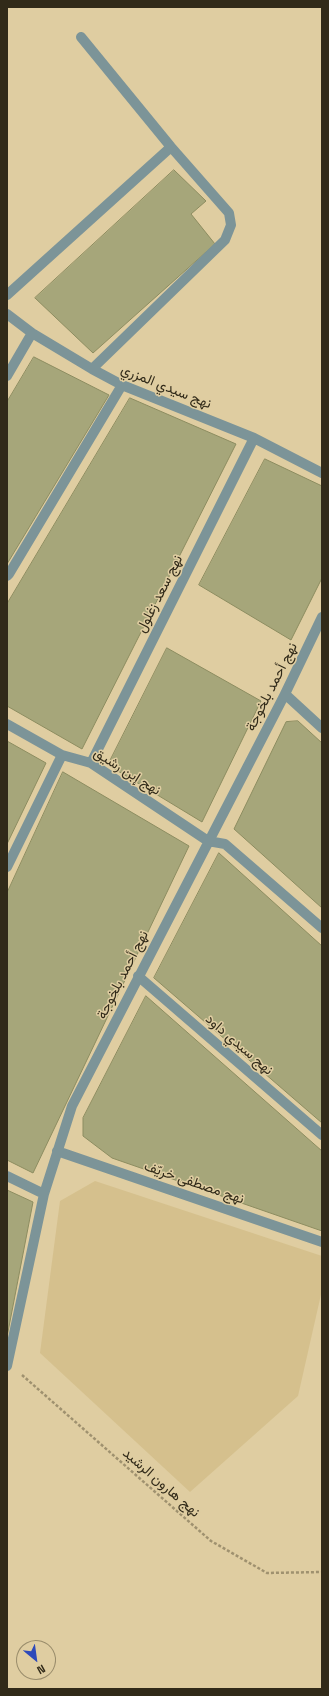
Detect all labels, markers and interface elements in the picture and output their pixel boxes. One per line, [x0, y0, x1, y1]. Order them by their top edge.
street label: نهج سيدي المزري [118, 361, 214, 413]
street label: نهج سعد زغلول [133, 552, 187, 636]
street label: نهج أحمد بلخوجة [243, 640, 301, 734]
street label: نهج إبن رشيق [90, 745, 164, 799]
street label: نهج أحمد بلخوجة [94, 928, 152, 1022]
street label: نهج سيدي داود [202, 1011, 276, 1079]
street label: نهج مصطفى خريّف [142, 1158, 246, 1208]
street label: نهج هارون الرشيد [119, 1445, 203, 1521]
north arrow [16, 1640, 56, 1680]
text: N [35, 1662, 48, 1678]

